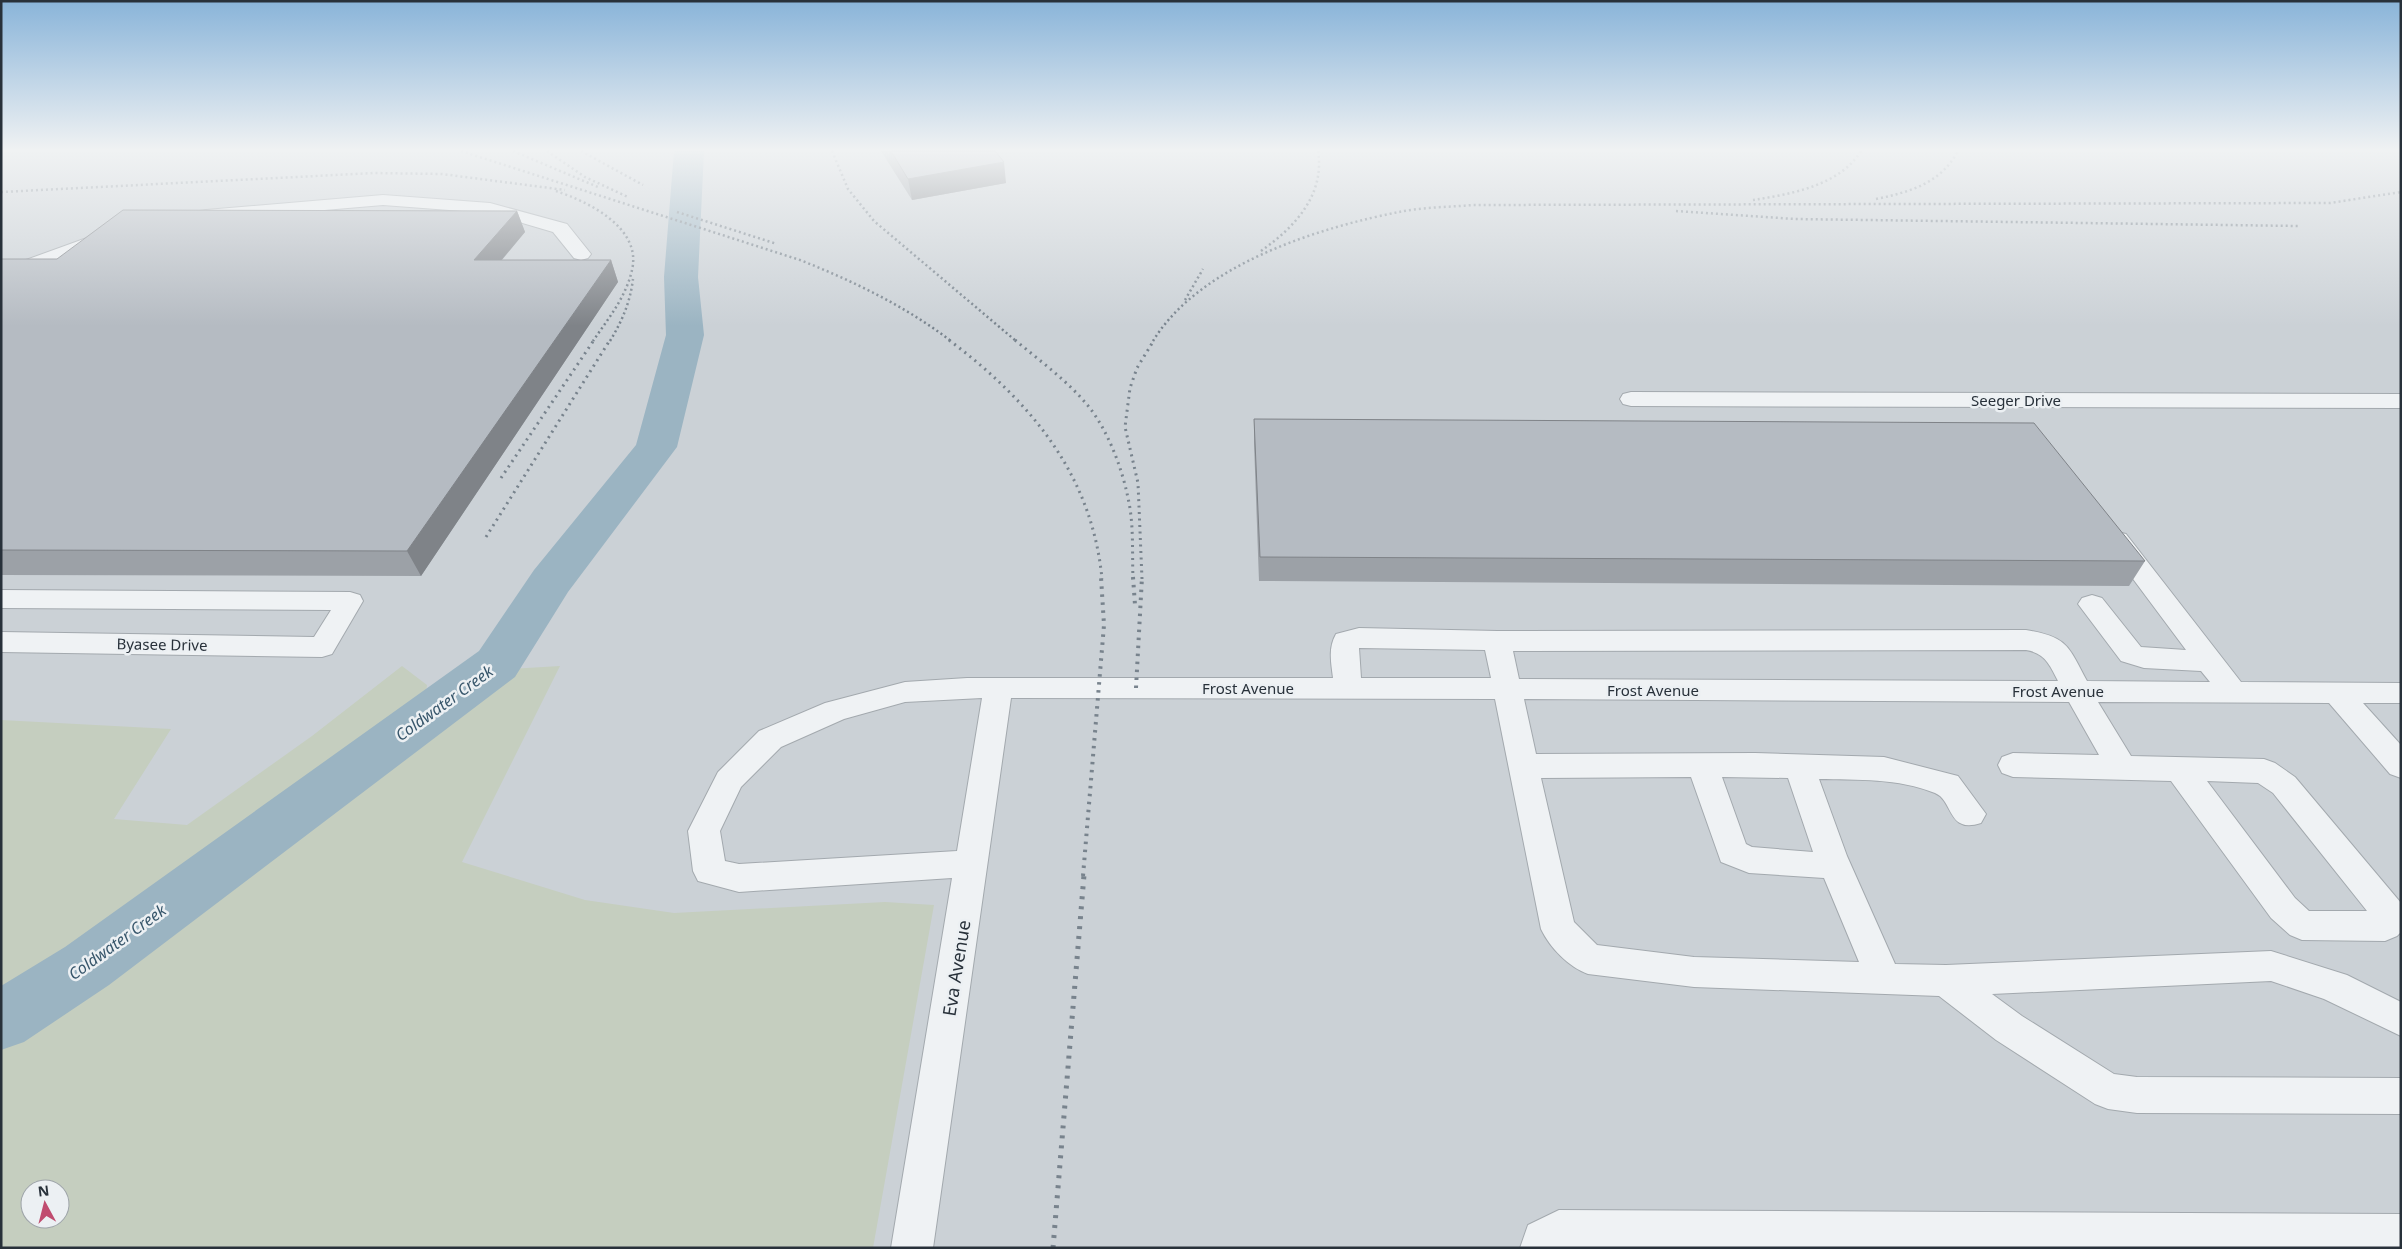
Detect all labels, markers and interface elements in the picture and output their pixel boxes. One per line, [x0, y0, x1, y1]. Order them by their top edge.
street label: Seeger Drive [1971, 390, 2061, 410]
street label: Byasee Drive [116, 633, 208, 655]
water label: Coldwater Creek [391, 659, 498, 746]
street label: Frost Avenue [1202, 678, 1294, 698]
street label: Frost Avenue [1607, 680, 1699, 700]
street label: Frost Avenue [2012, 681, 2104, 701]
water label: Coldwater Creek [64, 898, 171, 985]
street label: Eva Avenue [937, 918, 975, 1018]
north arrow [20, 1179, 70, 1229]
text: N [37, 1180, 50, 1201]

